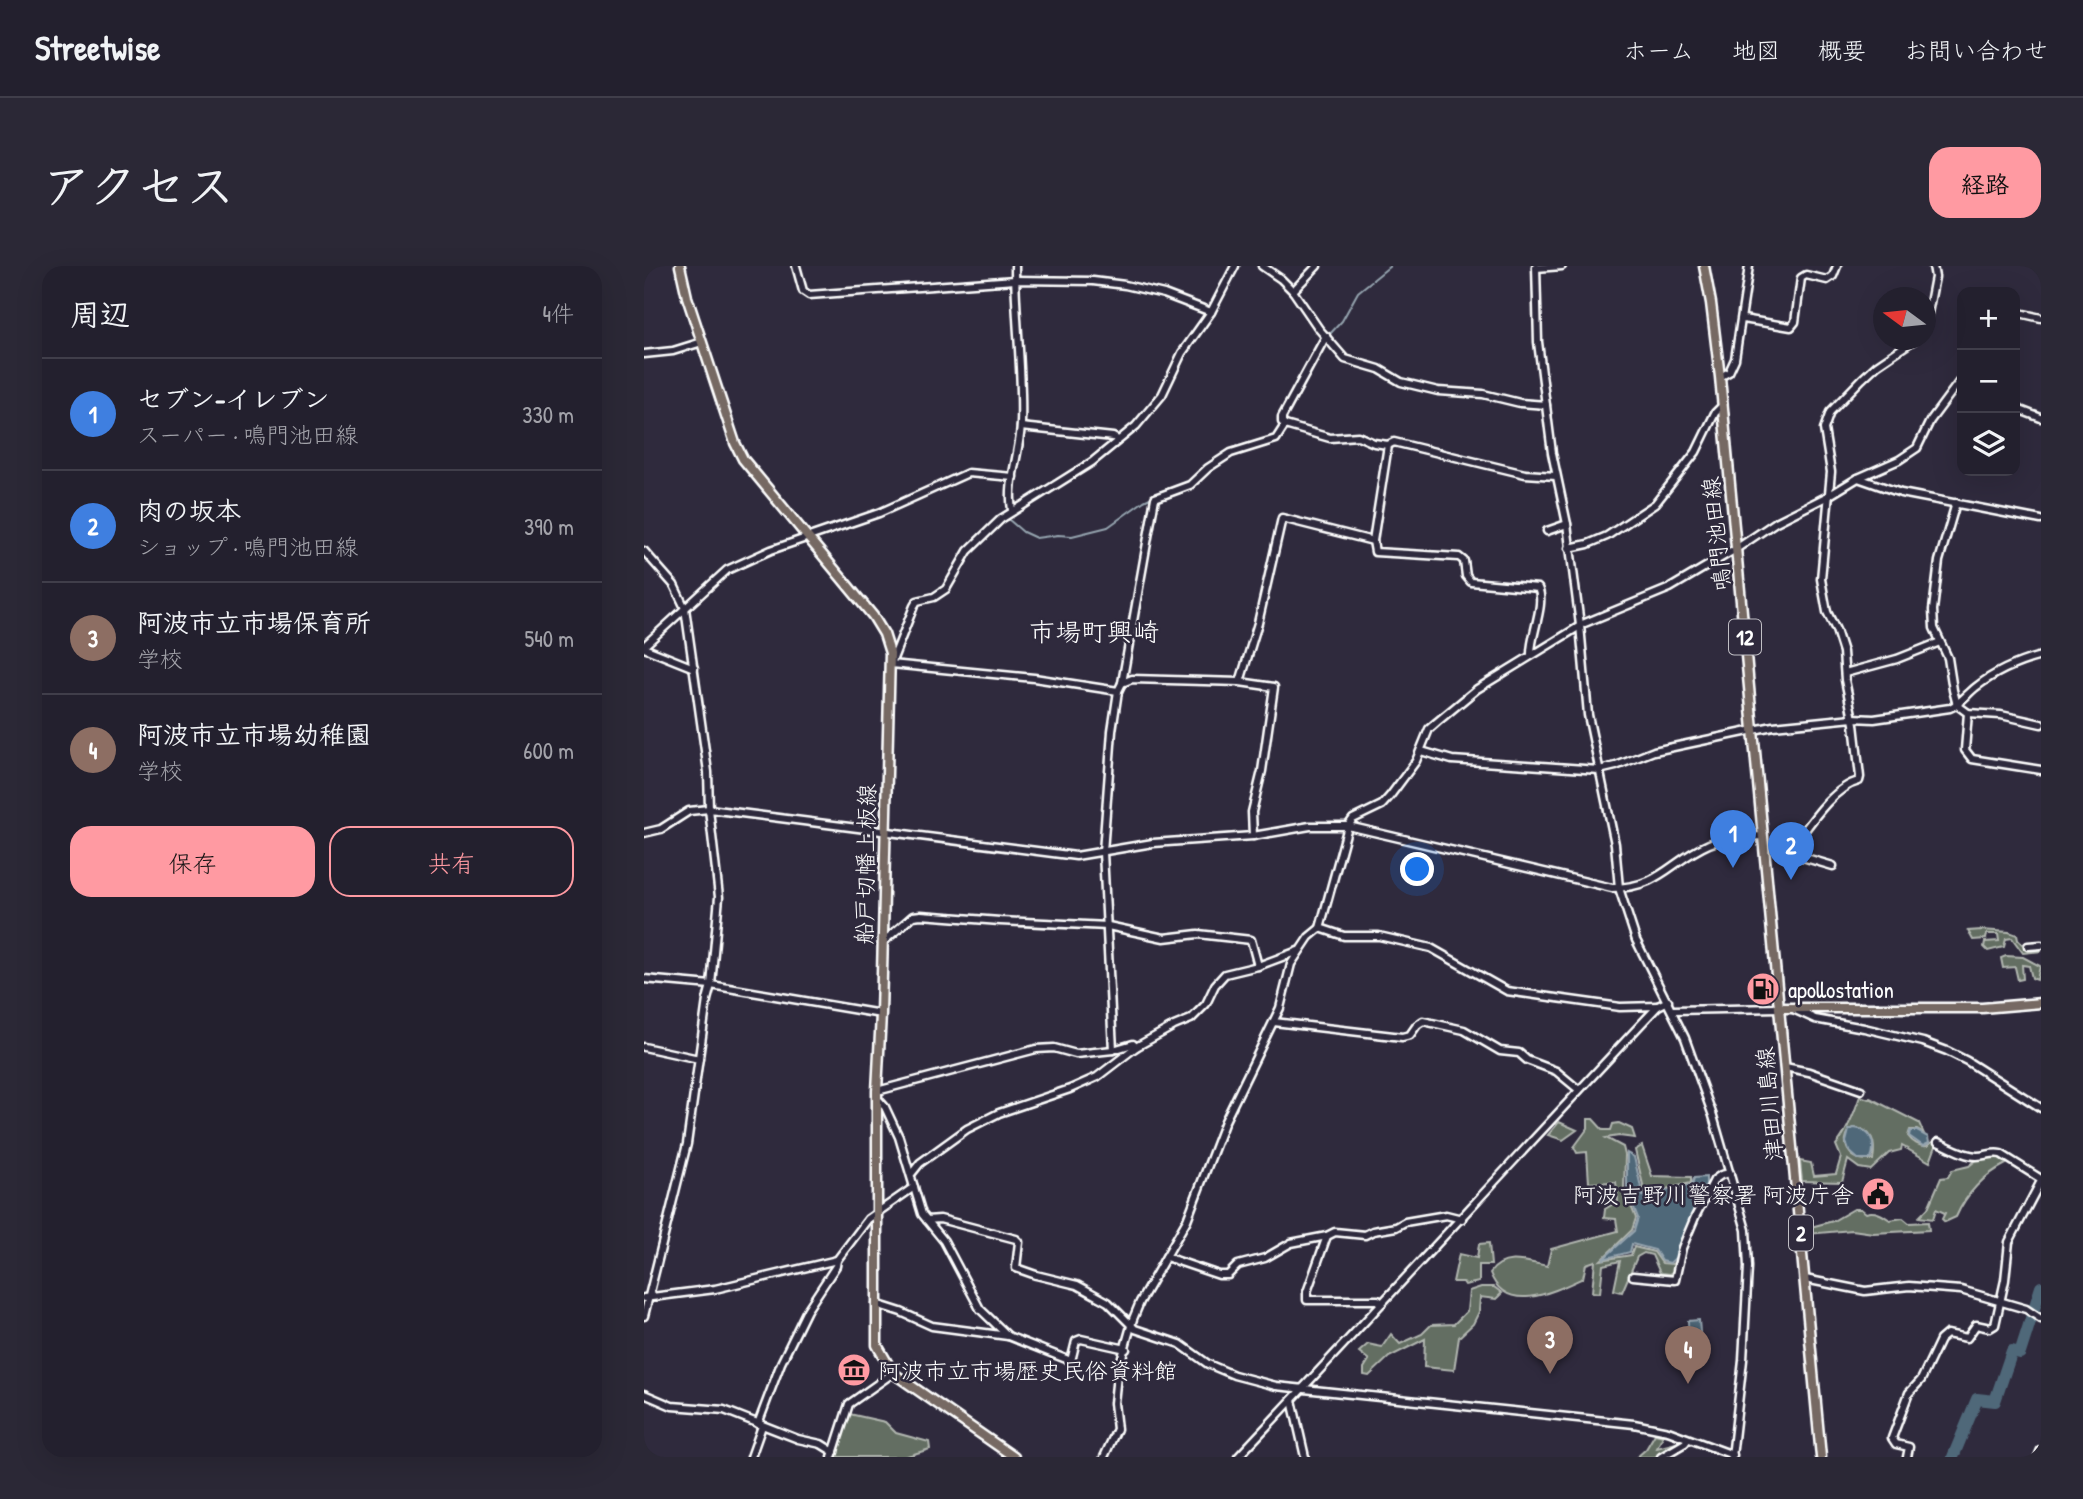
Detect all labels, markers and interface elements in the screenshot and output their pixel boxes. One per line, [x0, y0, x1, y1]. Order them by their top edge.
text: Streetwise [35, 26, 160, 70]
text: ホーム [1623, 34, 1694, 66]
text: 地図 [1732, 34, 1780, 66]
text: 概要 [1818, 34, 1866, 66]
text: お問い合わせ [1904, 34, 2048, 66]
button: 経路 [1929, 147, 2041, 218]
text: アクセス [42, 152, 235, 218]
north arrow [1873, 287, 1936, 350]
map controls [1957, 287, 2020, 476]
button: + [1957, 287, 2020, 350]
text: 周辺 [70, 294, 130, 334]
text: 4件 [542, 298, 574, 329]
button: − [1957, 350, 2020, 413]
text: セブン-イレブン [137, 381, 330, 416]
text: 1 [89, 399, 97, 430]
text: 330 m [522, 399, 574, 430]
button: layers [1957, 413, 2020, 476]
text: スーパー · 鳴門池田線 [137, 419, 358, 450]
street label: 鳴門池田線 [1695, 475, 1737, 593]
text: 肉の坂本 [137, 493, 241, 528]
text: 2 [88, 511, 98, 542]
text: 390 m [524, 511, 574, 542]
text: ショップ · 鳴門池田線 [137, 531, 358, 562]
text: 阿波市立市場保育所 [137, 605, 371, 640]
district label: 市場町興崎 [1029, 614, 1159, 649]
road number: 12 [1729, 620, 1761, 654]
text: 3 [88, 623, 98, 654]
text: 540 m [524, 623, 574, 654]
text: 学校 [137, 643, 183, 674]
text: 阿波市立市場幼稚園 [137, 717, 371, 752]
text: 4 [89, 735, 97, 766]
text: 600 m [523, 735, 574, 766]
text: 学校 [137, 755, 183, 786]
street label: 船戸切幡上板線 [848, 783, 882, 945]
pin: 1 [1710, 810, 1756, 868]
pin: 2 [1768, 822, 1814, 880]
button: 保存 [70, 826, 315, 897]
button: 共有 [329, 826, 574, 897]
your location [1400, 852, 1434, 886]
fuel station icon: apollostation [1744, 970, 1782, 1008]
place label: apollostation [1788, 974, 1894, 1005]
street label: 津田川島線 [1749, 1045, 1789, 1163]
public building icon: 阿波吉野川警察署 阿波庁舎 [1859, 1175, 1897, 1213]
place label: 阿波吉野川警察署 阿波庁舎 [1573, 1179, 1854, 1210]
road number: 2 [1789, 1216, 1813, 1250]
pin: 3 [1527, 1316, 1573, 1374]
pin: 4 [1665, 1326, 1711, 1384]
museum icon: 阿波市立市場歴史民俗資料館 [835, 1351, 873, 1389]
place label: 阿波市立市場歴史民俗資料館 [878, 1355, 1177, 1386]

